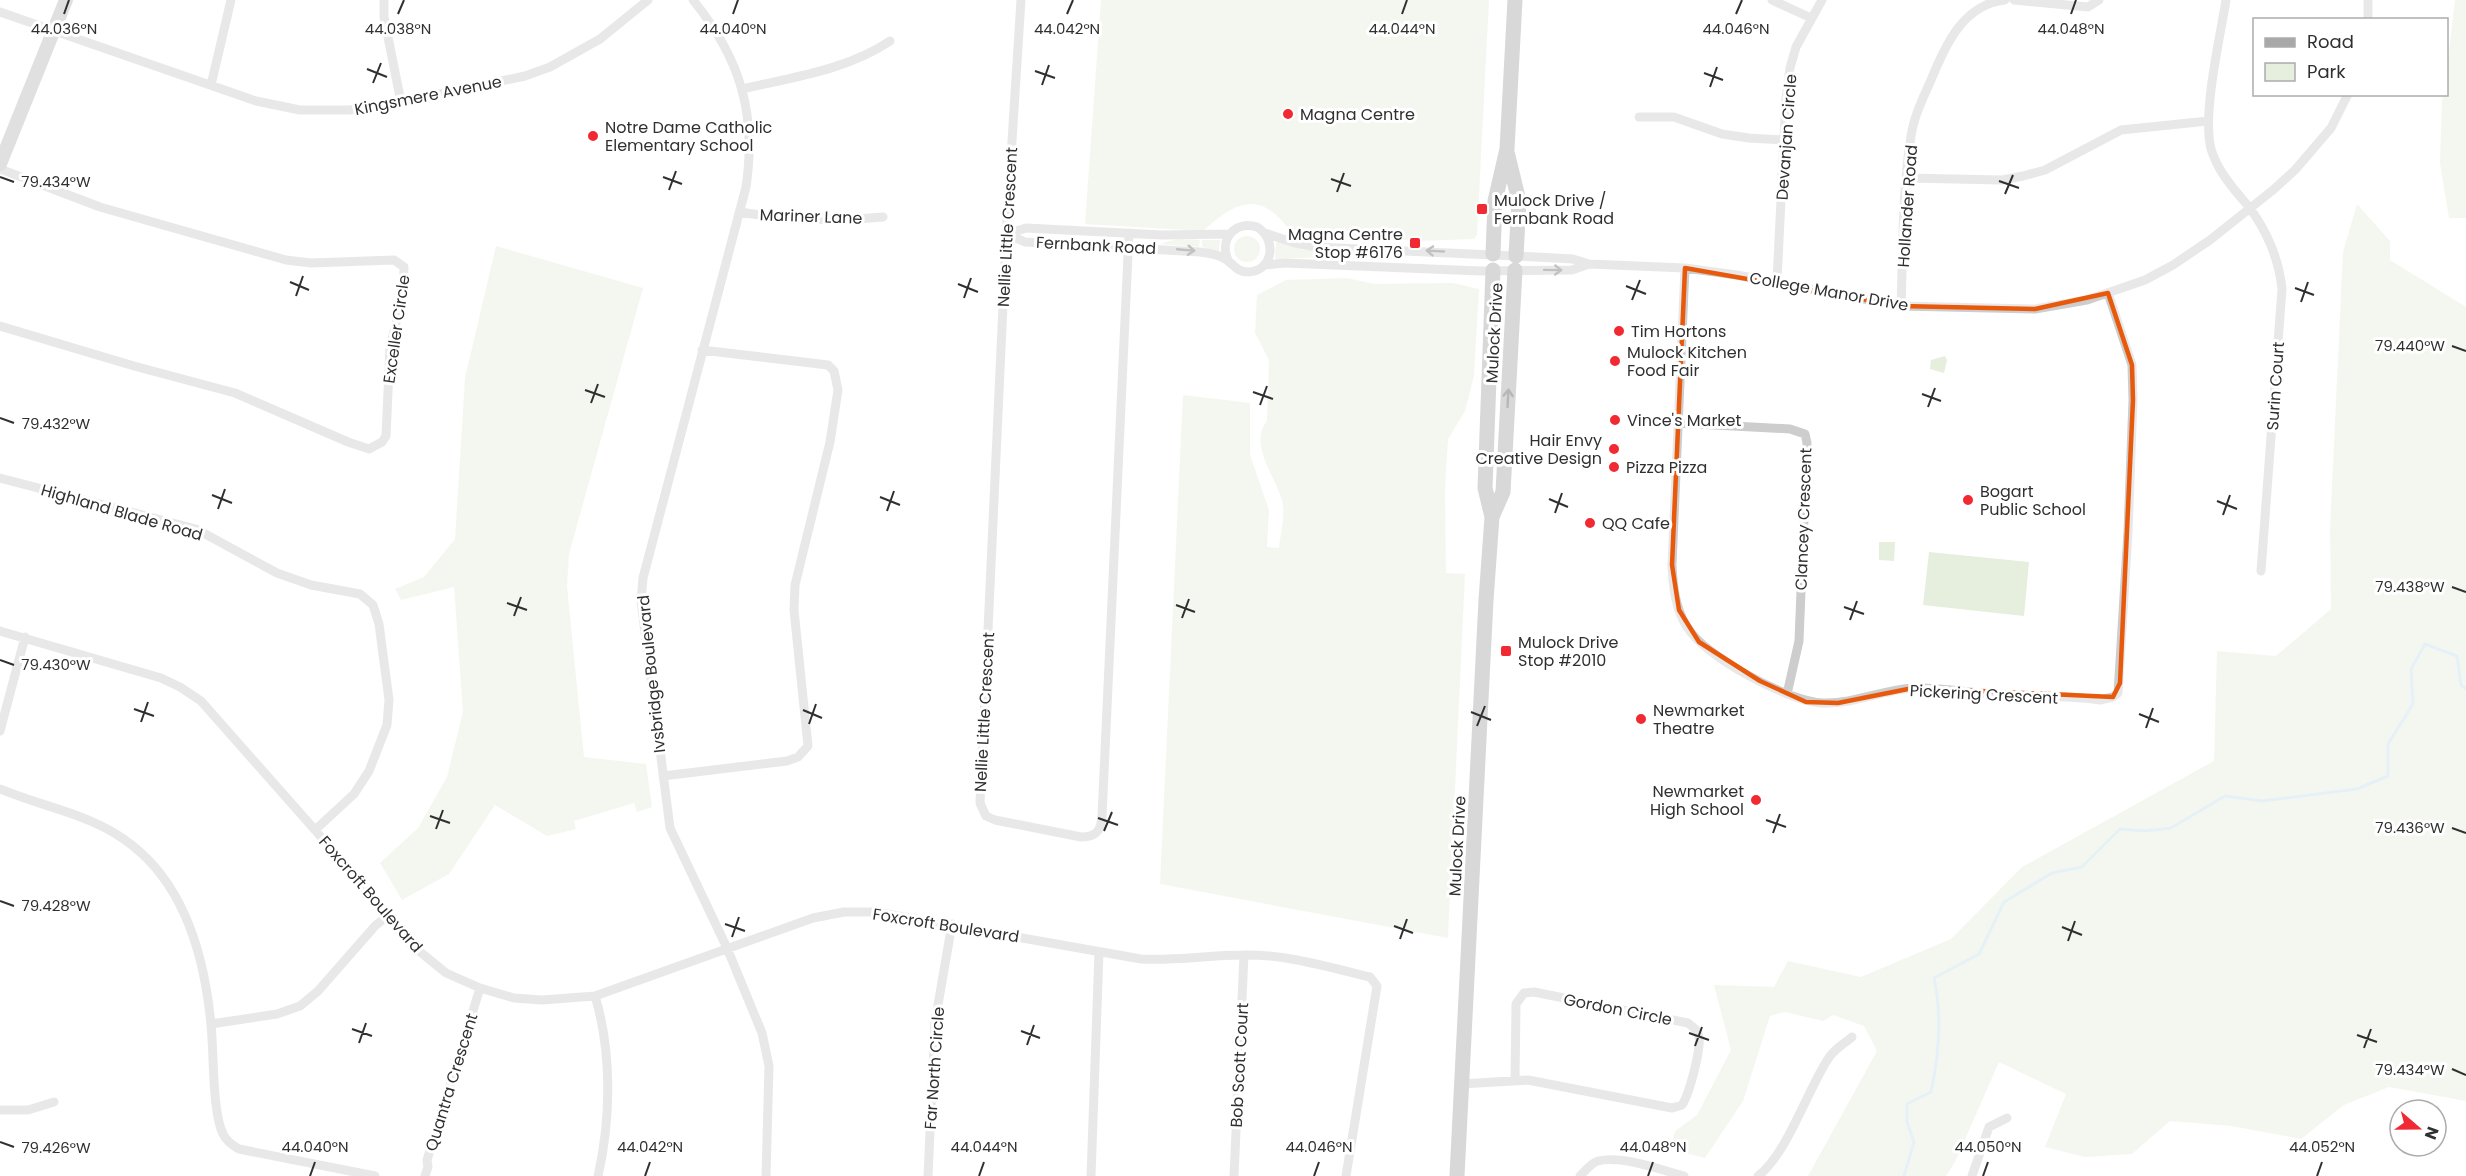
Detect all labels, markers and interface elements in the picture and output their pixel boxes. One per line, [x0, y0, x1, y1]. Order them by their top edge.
text: 44.036°N [31, 18, 97, 39]
text: 44.038°N [365, 18, 431, 39]
text: 44.040°N [700, 18, 767, 39]
text: 44.042°N [1034, 18, 1100, 39]
text: 44.044°N [1368, 18, 1436, 39]
text: 44.046°N [1702, 18, 1770, 39]
text: 44.048°N [2037, 18, 2105, 39]
legend [2253, 18, 2448, 96]
text: Road [2307, 29, 2354, 54]
text: Park [2307, 59, 2346, 84]
street label: Kingsmere Avenue [352, 70, 504, 121]
street label: Devanjan Circle [1771, 73, 1802, 201]
place label: Magna Centre [1300, 103, 1415, 126]
marker: Magna Centre [1281, 107, 1295, 121]
place label: Notre Dame Catholic Elementary School [605, 116, 773, 157]
marker: Notre Dame Catholic Elementary School [586, 129, 600, 143]
street label: Hollander Road [1892, 144, 1923, 268]
street label: Nellie Little Crescent [992, 146, 1023, 308]
text: 79.434°W [21, 171, 91, 192]
place label: Mulock Drive / Fernbank Road [1494, 189, 1614, 230]
marker: Mulock Drive / Fernbank Road [1475, 202, 1489, 216]
street label: Mariner Lane [759, 203, 863, 230]
place label: Magna Centre Stop #6176 [1288, 223, 1403, 264]
street label: Fernbank Road [1035, 231, 1157, 260]
marker: Magna Centre Stop #6176 [1408, 236, 1422, 250]
one-way arrow [1175, 245, 1195, 256]
one-way arrow [1426, 246, 1445, 257]
one-way arrow [1542, 264, 1562, 276]
street label: College Manor Drive [1748, 266, 1910, 317]
street label: Exceller Circle [377, 273, 416, 385]
street label: Mulock Drive [1480, 282, 1509, 384]
place label: Tim Hortons [1631, 320, 1726, 343]
marker: Tim Hortons [1612, 324, 1626, 338]
text: 79.440°W [2375, 335, 2445, 356]
place label: Mulock Kitchen Food Fair [1627, 341, 1747, 382]
street label: Surin Court [2261, 341, 2290, 431]
marker: Mulock Kitchen Food Fair [1608, 354, 1622, 368]
one-way arrow [1503, 389, 1514, 409]
place label: Vince's Market [1627, 409, 1742, 432]
text: 79.432°W [22, 413, 91, 434]
marker: Vince's Market [1608, 413, 1622, 427]
place label: Hair Envy Creative Design [1475, 429, 1602, 470]
marker: Hair Envy Creative Design [1607, 442, 1621, 456]
street label: Clancey Crescent [1790, 447, 1817, 591]
place label: Pizza Pizza [1626, 456, 1707, 479]
marker: Pizza Pizza [1607, 460, 1621, 474]
street label: Highland Blade Road [38, 478, 205, 547]
place label: Bogart Public School [1980, 480, 2086, 521]
marker: Bogart Public School [1961, 493, 1975, 507]
place label: QQ Cafe [1602, 512, 1670, 535]
marker: QQ Cafe [1583, 516, 1597, 530]
text: 79.438°W [2375, 576, 2445, 597]
street label: Ivsbridge Boulevard [632, 594, 671, 754]
street label: Nellie Little Crescent [969, 631, 1000, 793]
place label: Mulock Drive Stop #2010 [1518, 631, 1619, 672]
marker: Mulock Drive Stop #2010 [1499, 644, 1513, 658]
text: 79.430°W [21, 654, 91, 675]
street label: Pickering Crescent [1909, 679, 2059, 710]
place label: Newmarket Theatre [1653, 699, 1745, 740]
marker: Newmarket Theatre [1634, 712, 1648, 726]
place label: Newmarket High School [1650, 780, 1744, 821]
marker: Newmarket High School [1749, 793, 1763, 807]
street label: Mulock Drive [1443, 795, 1472, 897]
text: 79.436°W [2375, 817, 2445, 838]
street label: Foxcroft Boulevard [313, 831, 428, 958]
text: 79.428°W [21, 895, 91, 916]
street label: Foxcroft Boulevard [871, 903, 1021, 948]
street label: Gordon Circle [1562, 988, 1674, 1031]
street label: Bob Scott Court [1225, 1002, 1254, 1128]
street label: Far North Circle [919, 1006, 950, 1130]
street label: Quantra Crescent [420, 1010, 483, 1154]
text: 79.434°W [2375, 1059, 2445, 1080]
north arrow [2388, 1098, 2448, 1158]
text: N [2419, 1123, 2444, 1143]
text: 44.040°N [282, 1136, 349, 1157]
text: 44.042°N [617, 1136, 683, 1157]
text: 44.044°N [950, 1136, 1018, 1157]
text: 44.046°N [1285, 1136, 1353, 1157]
text: 44.048°N [1619, 1136, 1687, 1157]
text: 44.050°N [1955, 1136, 2021, 1157]
text: 44.052°N [2289, 1136, 2355, 1157]
text: 79.426°W [21, 1137, 91, 1158]

